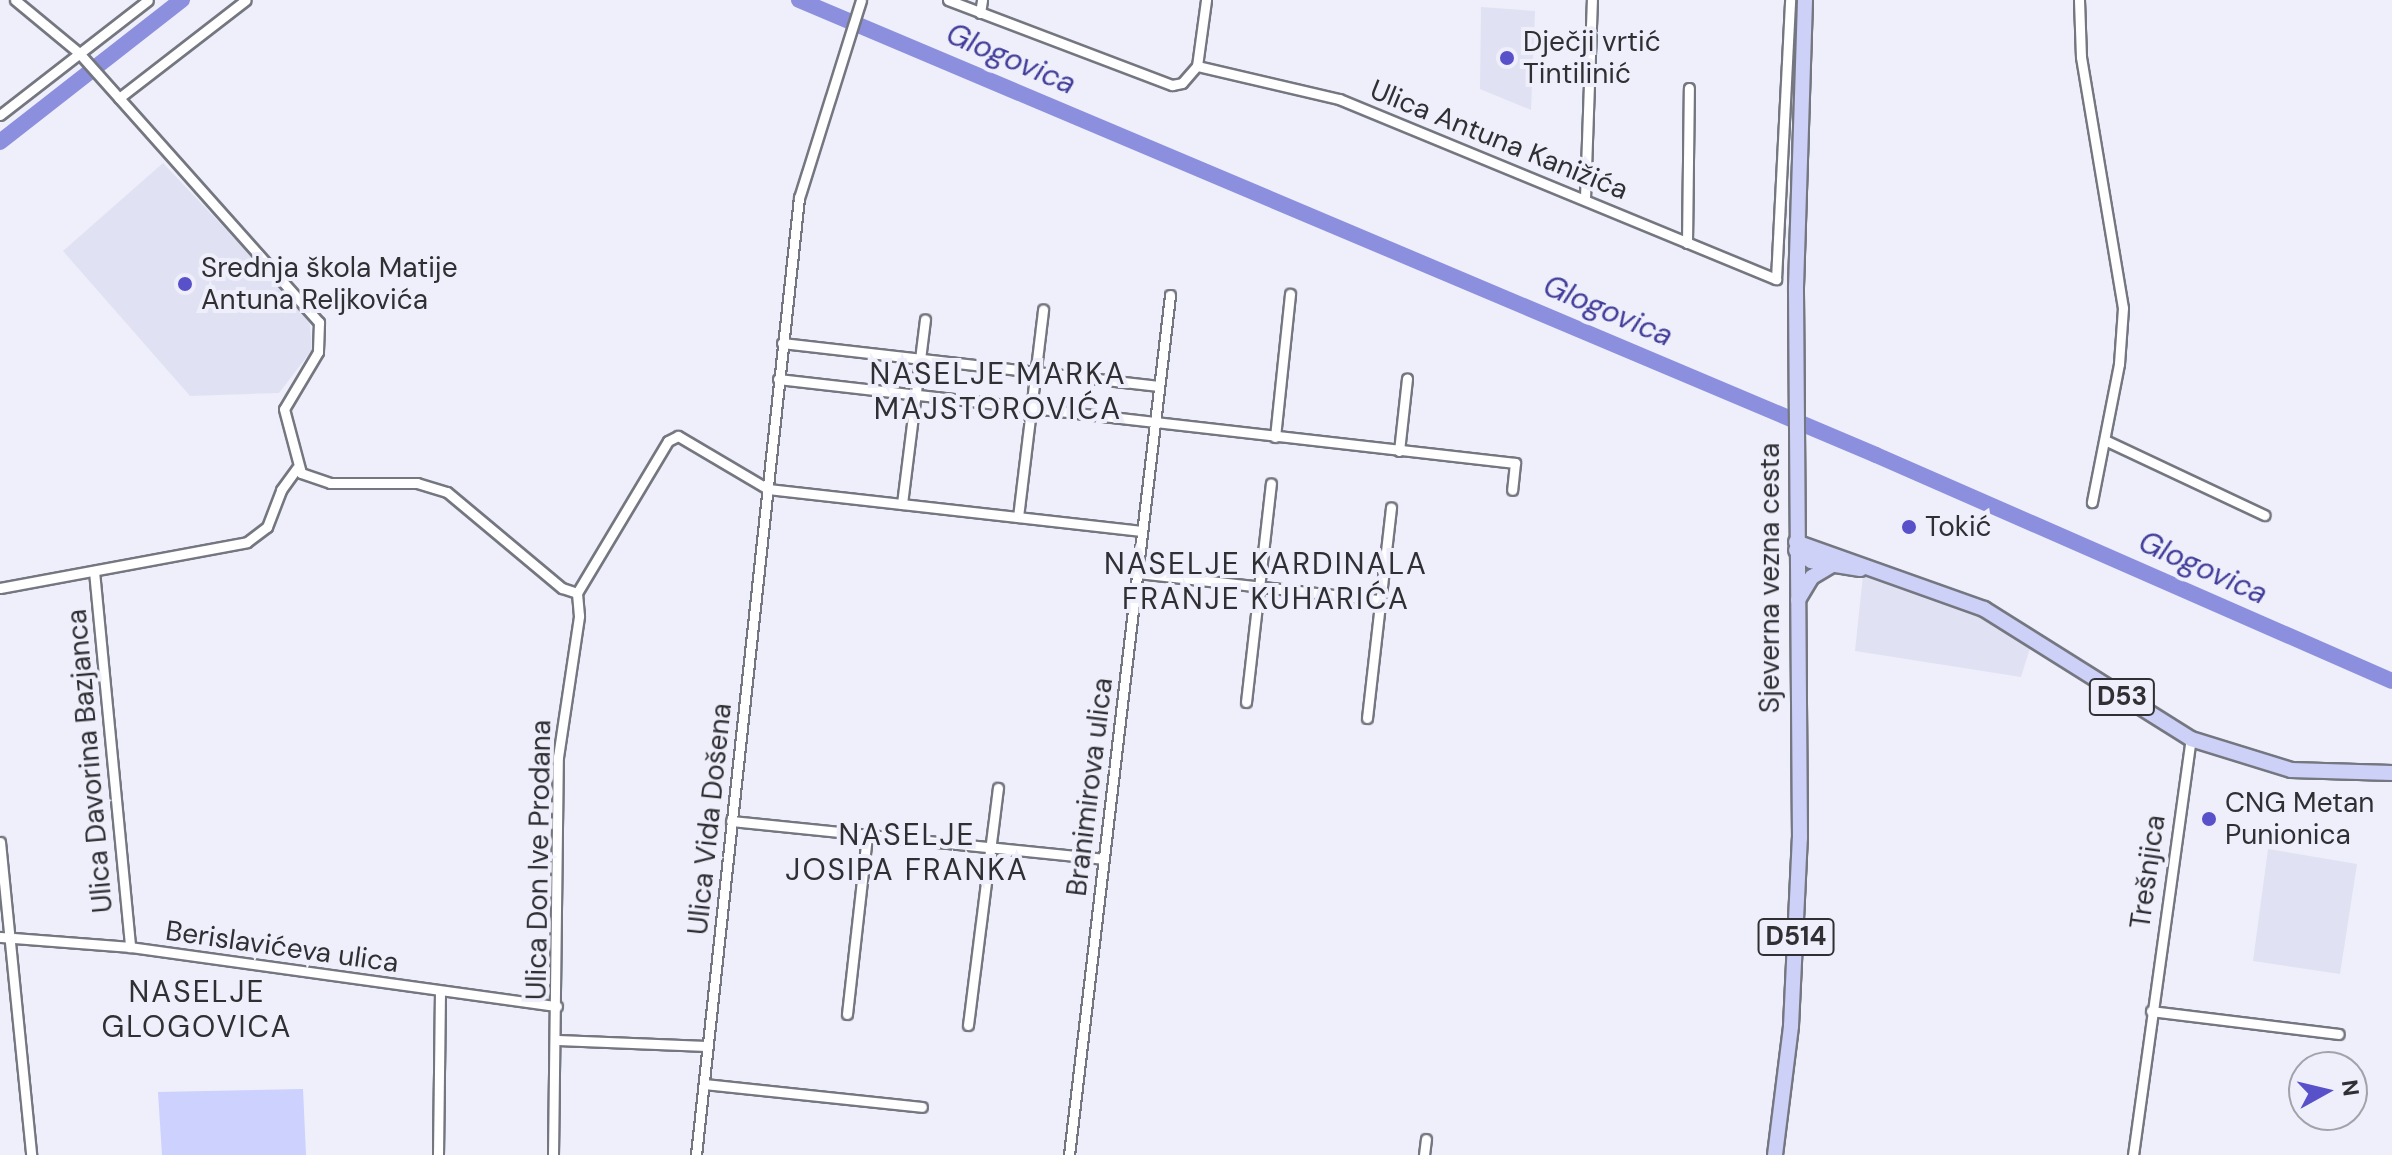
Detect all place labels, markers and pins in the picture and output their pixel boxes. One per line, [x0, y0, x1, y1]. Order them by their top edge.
place label: Dječji vrtić Tintilinić [1523, 25, 1661, 91]
marker: Dječji vrtić Tintilinić [1498, 49, 1516, 67]
place label: Srednja škola Matije Antuna Reljkovića [201, 251, 458, 317]
marker: Srednja škola Matije Antuna Reljkovića [176, 275, 194, 293]
place label: Tokić [1925, 510, 1992, 544]
marker: Tokić [1900, 518, 1918, 536]
place label: CNG Metan Punionica [2225, 786, 2374, 852]
marker: CNG Metan Punionica [2200, 810, 2218, 828]

